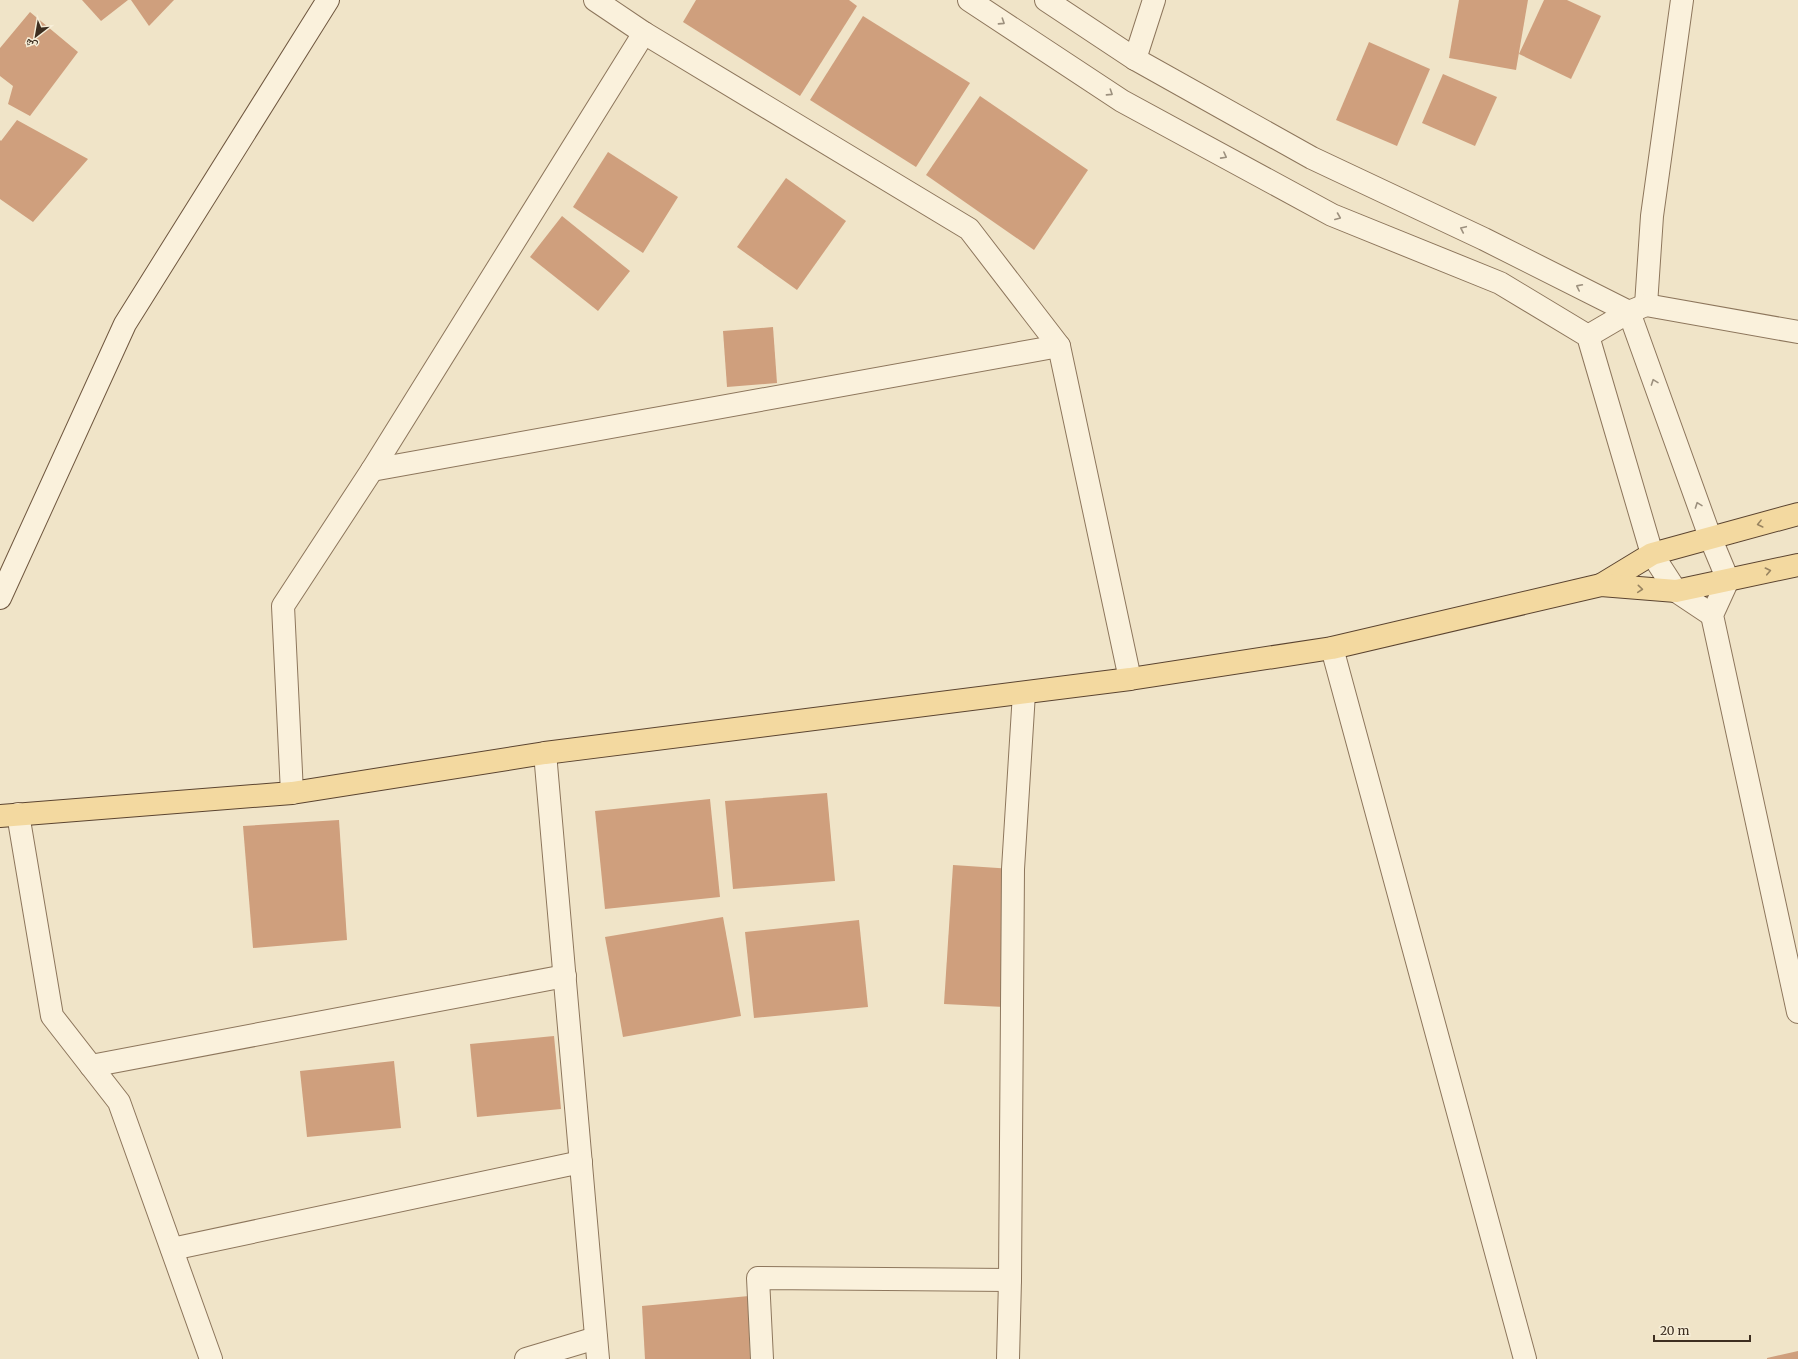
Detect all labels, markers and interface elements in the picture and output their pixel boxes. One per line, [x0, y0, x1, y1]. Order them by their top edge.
north arrow [16, 16, 56, 56]
one-way arrow [997, 17, 1004, 24]
text: ش [22, 35, 40, 54]
one-way arrow [1106, 88, 1113, 96]
one-way arrow [1219, 152, 1227, 159]
one-way arrow [1335, 213, 1342, 221]
one-way arrow [1459, 226, 1467, 234]
one-way arrow [1576, 284, 1583, 292]
one-way arrow [1650, 379, 1659, 386]
one-way arrow [1695, 501, 1703, 508]
one-way arrow [1757, 519, 1764, 528]
one-way arrow [1765, 568, 1771, 576]
one-way arrow [1637, 584, 1643, 593]
scale bar [1654, 1317, 1750, 1343]
text: 20 m [1660, 1323, 1689, 1338]

